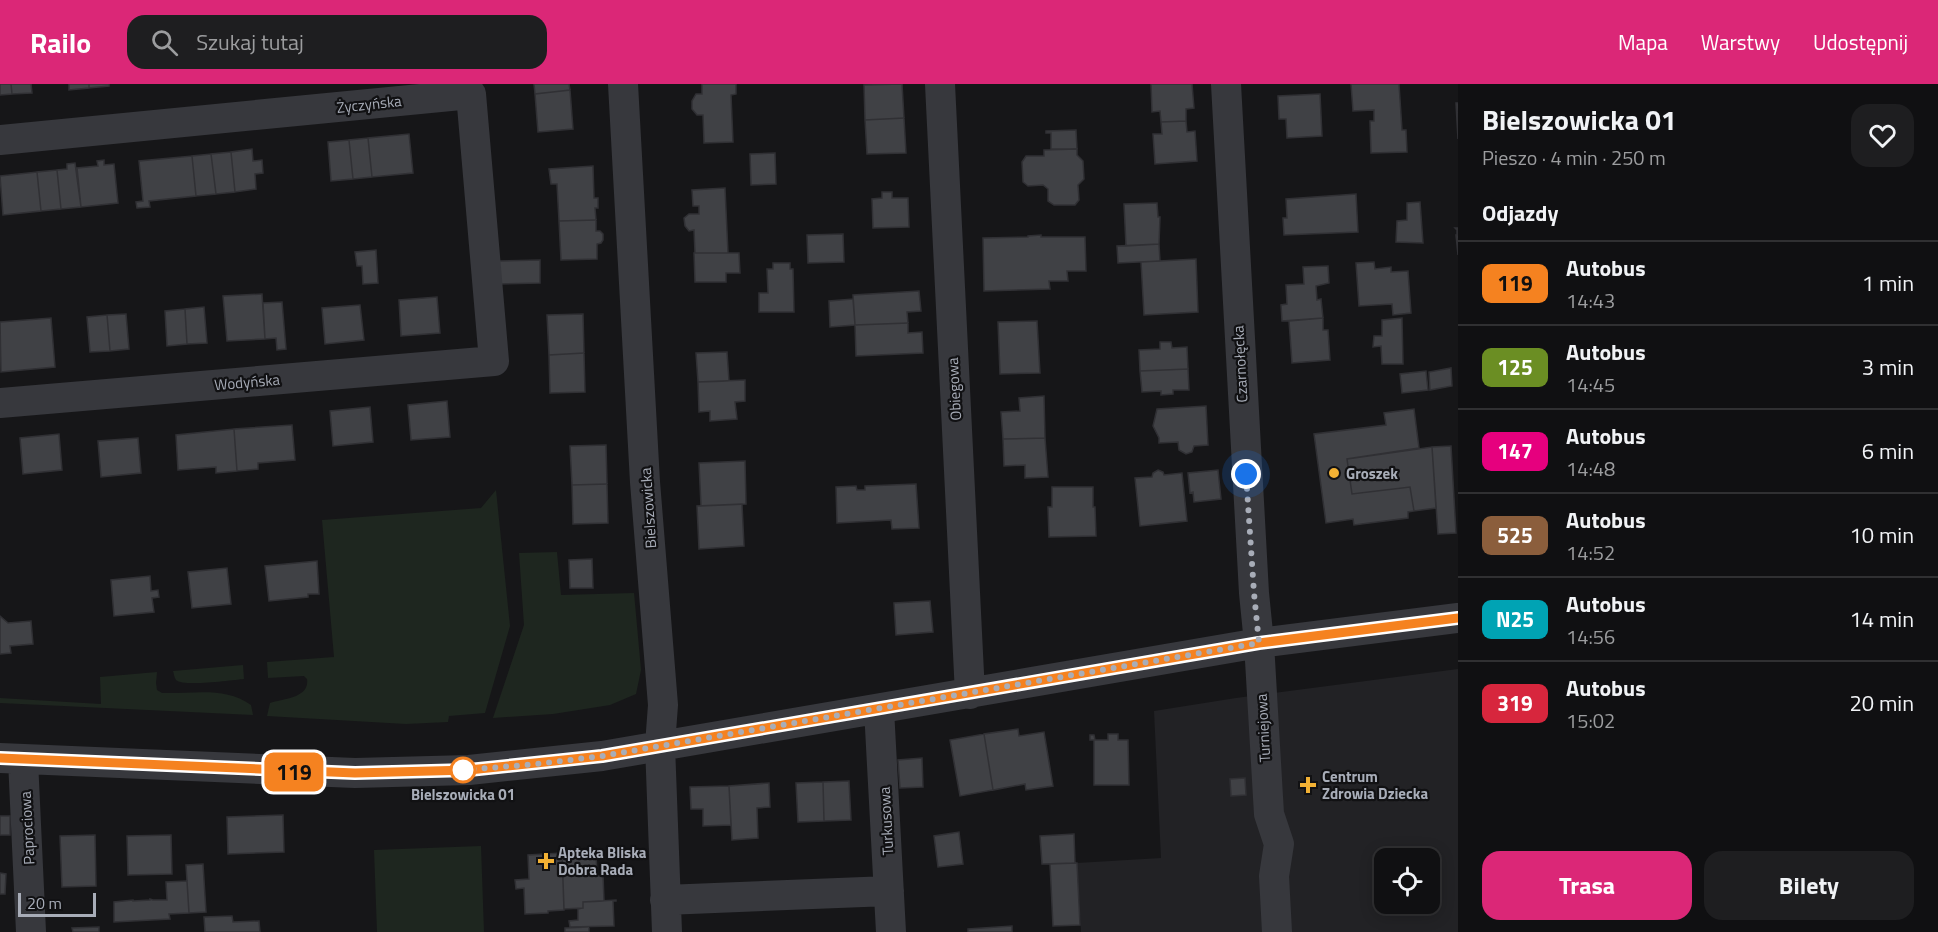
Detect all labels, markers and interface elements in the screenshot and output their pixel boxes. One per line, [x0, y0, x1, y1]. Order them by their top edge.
search box [127, 15, 547, 69]
text: Railo [30, 21, 91, 64]
text: Szukaj tutaj [196, 25, 304, 59]
icon: search [148, 26, 181, 59]
text: Mapa [1618, 26, 1668, 58]
text: Warstwy [1701, 26, 1780, 58]
text: Udostępnij [1813, 26, 1908, 58]
street label: Życzyńska [335, 89, 403, 119]
text: Bielszowicka 01 [1482, 98, 1677, 141]
button: heart [1851, 104, 1914, 167]
text: Pieszo · 4 min · 250 m [1482, 142, 1666, 173]
text: Odjazdy [1482, 196, 1558, 230]
text: Autobus [1566, 251, 1646, 285]
text: 1 min [1862, 266, 1914, 300]
text: 119 [1497, 267, 1533, 299]
text: 14:43 [1566, 285, 1615, 316]
street label: Czarnołęcka [1226, 324, 1254, 403]
text: Autobus [1566, 335, 1646, 369]
text: 3 min [1862, 350, 1914, 384]
text: 125 [1497, 351, 1533, 383]
street label: Obiegowa [941, 356, 967, 421]
street label: Wodyńska [213, 368, 281, 396]
text: 14:45 [1566, 369, 1615, 400]
text: Autobus [1566, 419, 1646, 453]
text: 6 min [1862, 434, 1914, 468]
text: 147 [1497, 435, 1533, 467]
text: 14:48 [1566, 453, 1615, 484]
your location [1231, 459, 1261, 489]
place label: Groszek [1346, 462, 1398, 485]
street label: Bielszowicka [634, 466, 662, 549]
marker: Groszek [1327, 466, 1341, 480]
text: Autobus [1566, 503, 1646, 537]
text: 10 min [1849, 518, 1914, 552]
text: 525 [1497, 519, 1533, 551]
text: 14:52 [1566, 537, 1615, 568]
text: Autobus [1566, 587, 1646, 621]
text: 14 min [1849, 602, 1914, 636]
text: N25 [1496, 603, 1534, 635]
text: 14:56 [1566, 621, 1615, 652]
text: Autobus [1566, 671, 1646, 705]
text: 20 min [1849, 686, 1914, 720]
text: 319 [1497, 687, 1533, 719]
street label: Turniejowa [1250, 693, 1276, 763]
text: 15:02 [1566, 705, 1615, 736]
line badge: 119 [260, 752, 328, 792]
text: 119 [276, 756, 312, 788]
marker: Bielszowicka 01 [450, 757, 476, 783]
place label: Centrum Zdrowia Dziecka [1322, 765, 1428, 805]
marker: Centrum Zdrowia Dziecka [1299, 776, 1317, 794]
place label: Bielszowicka 01 [411, 783, 515, 806]
street label: Turkusowa [873, 786, 899, 856]
street label: Paprociowa [14, 790, 40, 865]
place label: Apteka Bliska Dobra Rada [558, 841, 647, 881]
map controls [1374, 848, 1440, 914]
button: locate [1374, 848, 1440, 914]
button: Trasa [1482, 851, 1692, 920]
button: Bilety [1704, 851, 1914, 920]
marker: Apteka Bliska Dobra Rada [539, 854, 553, 868]
scale bar [18, 890, 96, 918]
text: 20 m [27, 891, 62, 915]

